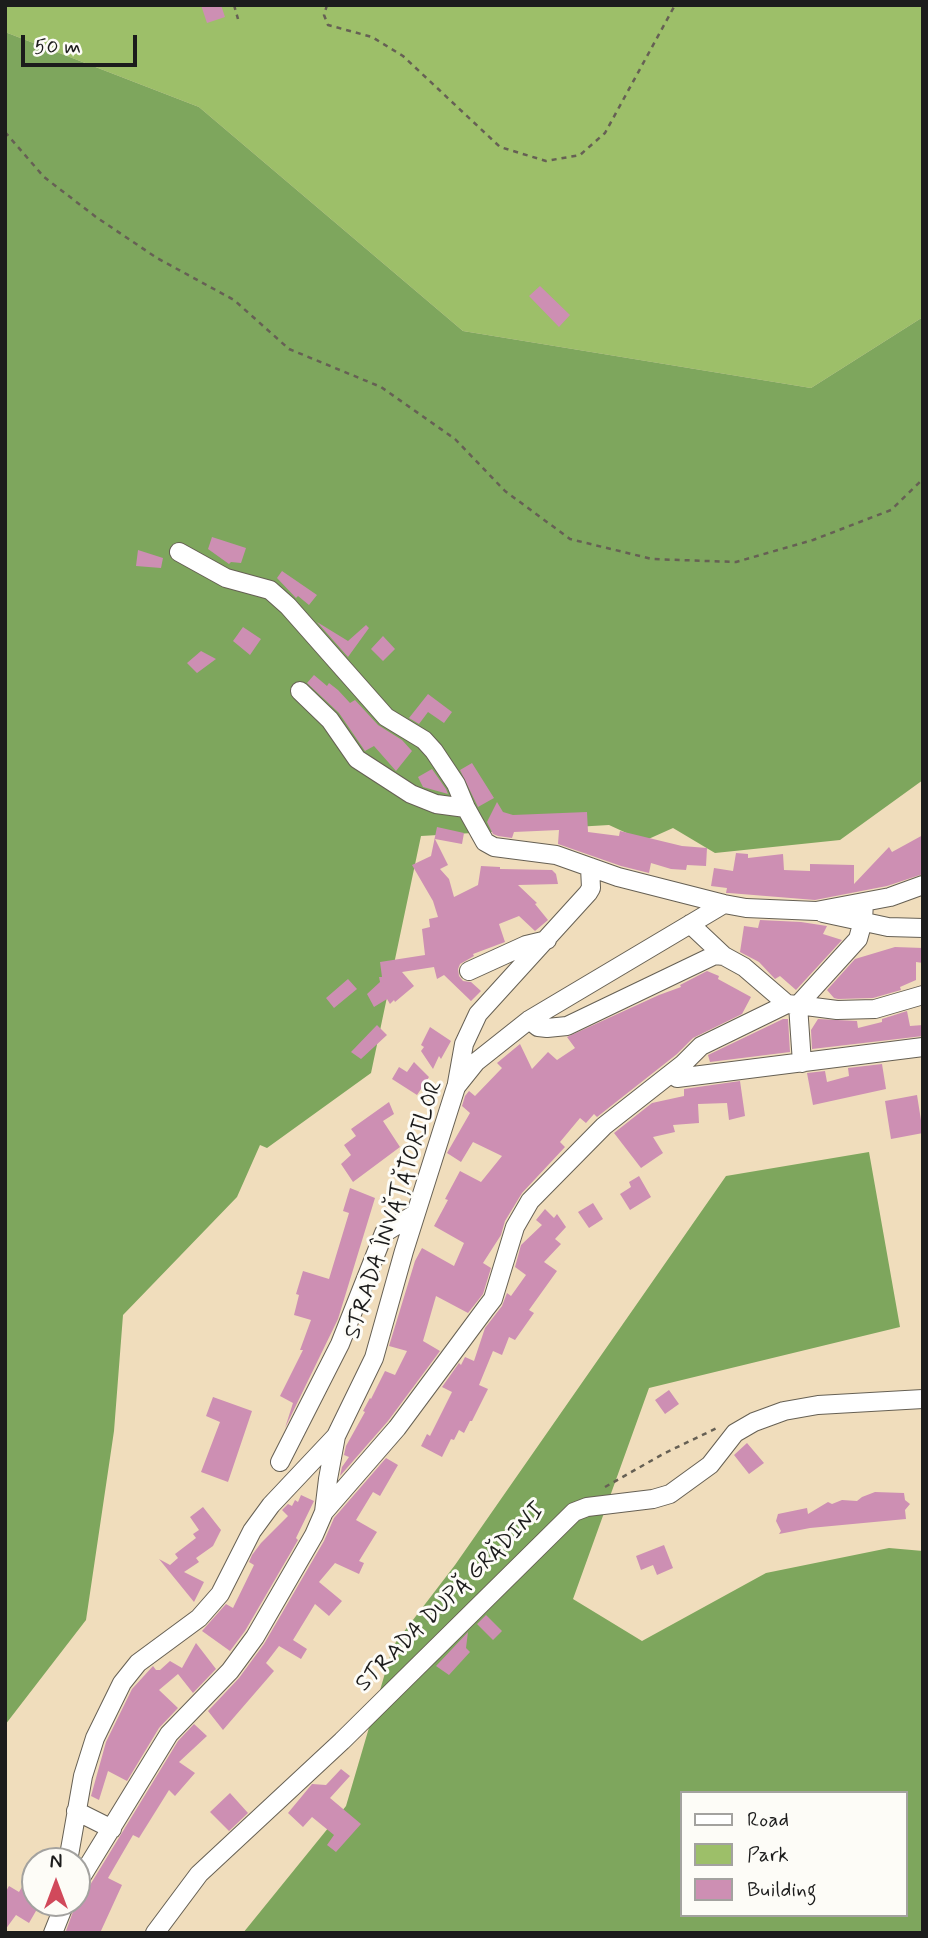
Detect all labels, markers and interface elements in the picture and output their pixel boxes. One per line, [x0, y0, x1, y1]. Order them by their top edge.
scale bar [24, 21, 140, 65]
text: 50 m [34, 33, 81, 61]
street label: STRADA ÎNVĂȚĂTORILOR [340, 1077, 450, 1343]
street label: STRADA DUPĂ GRĂDINI [351, 1498, 551, 1698]
legend [680, 1791, 907, 1917]
text: Road [747, 1806, 789, 1834]
text: Park [747, 1841, 789, 1869]
north arrow [21, 1847, 91, 1917]
text: N [50, 1850, 62, 1875]
text: Building [747, 1876, 817, 1904]

